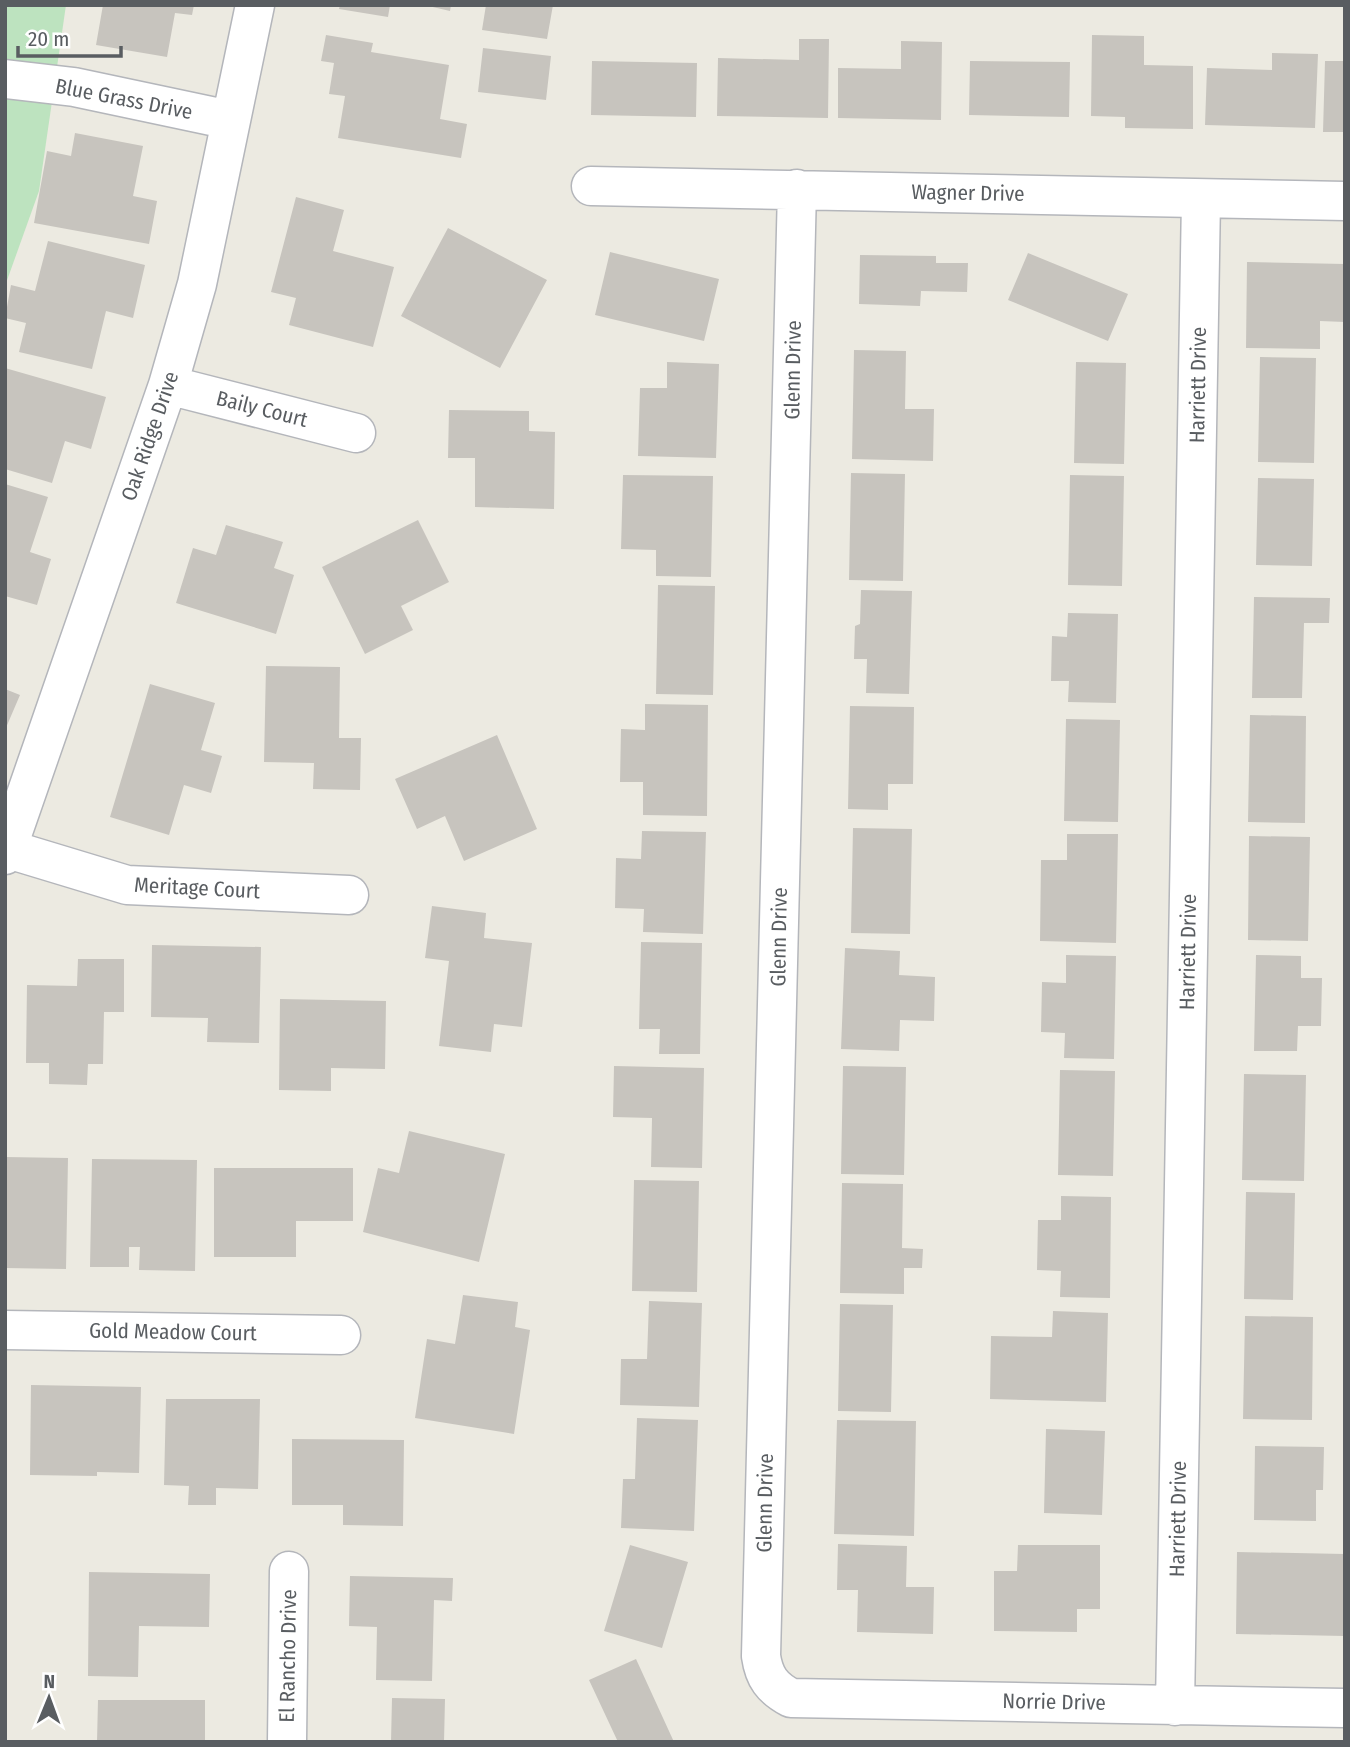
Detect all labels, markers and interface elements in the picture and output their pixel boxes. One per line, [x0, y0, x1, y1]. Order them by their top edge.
scale bar [18, 14, 121, 58]
text: 20 m [28, 26, 69, 52]
street label: Blue Grass Drive [53, 73, 195, 125]
street label: Wagner Drive [911, 179, 1025, 207]
street label: Glenn Drive [779, 320, 807, 420]
street label: Harriett Drive [1184, 327, 1212, 443]
street label: Oak Ridge Drive [116, 368, 184, 504]
street label: Baily Court [214, 385, 310, 433]
street label: Meritage Court [133, 872, 261, 904]
street label: Glenn Drive [765, 887, 793, 987]
street label: Harriett Drive [1174, 894, 1202, 1010]
street label: Gold Meadow Court [89, 1318, 257, 1346]
street label: Glenn Drive [751, 1453, 779, 1553]
street label: Harriett Drive [1164, 1461, 1192, 1577]
street label: El Rancho Drive [274, 1589, 302, 1723]
north arrow [14, 1663, 84, 1733]
text: N [43, 1670, 55, 1693]
street label: Norrie Drive [1002, 1688, 1106, 1716]

